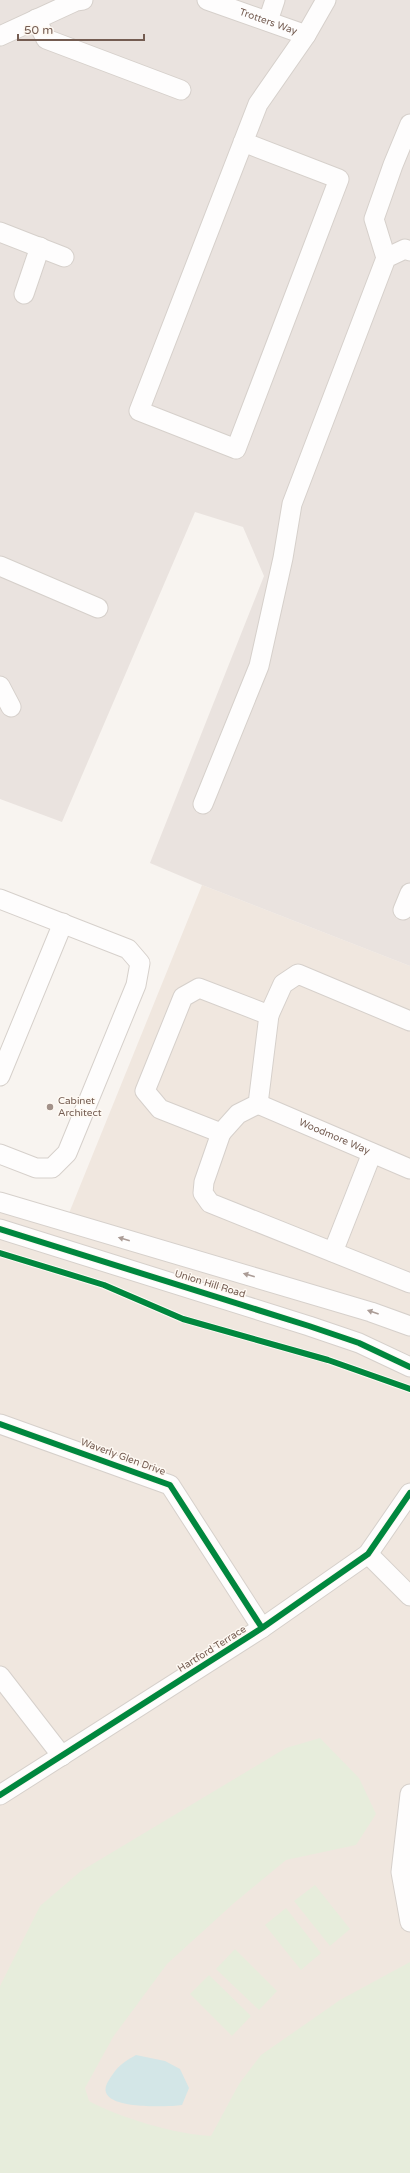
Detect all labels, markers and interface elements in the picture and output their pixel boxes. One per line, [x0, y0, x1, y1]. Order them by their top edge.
street label: Trotters Way [238, 6, 299, 38]
scale bar [18, 16, 144, 42]
text: 50 m [24, 23, 53, 37]
place label: Cabinet Architect [58, 1095, 102, 1119]
marker: Cabinet Architect [45, 1102, 55, 1112]
street label: Woodmore Way [297, 1116, 372, 1157]
one-way arrow [118, 1236, 130, 1242]
street label: Union Hill Road [173, 1268, 247, 1300]
one-way arrow [242, 1272, 254, 1278]
one-way arrow [367, 1309, 379, 1315]
street label: Waverly Glen Drive [79, 1436, 167, 1478]
street label: Hartford Terrace [176, 1623, 249, 1675]

